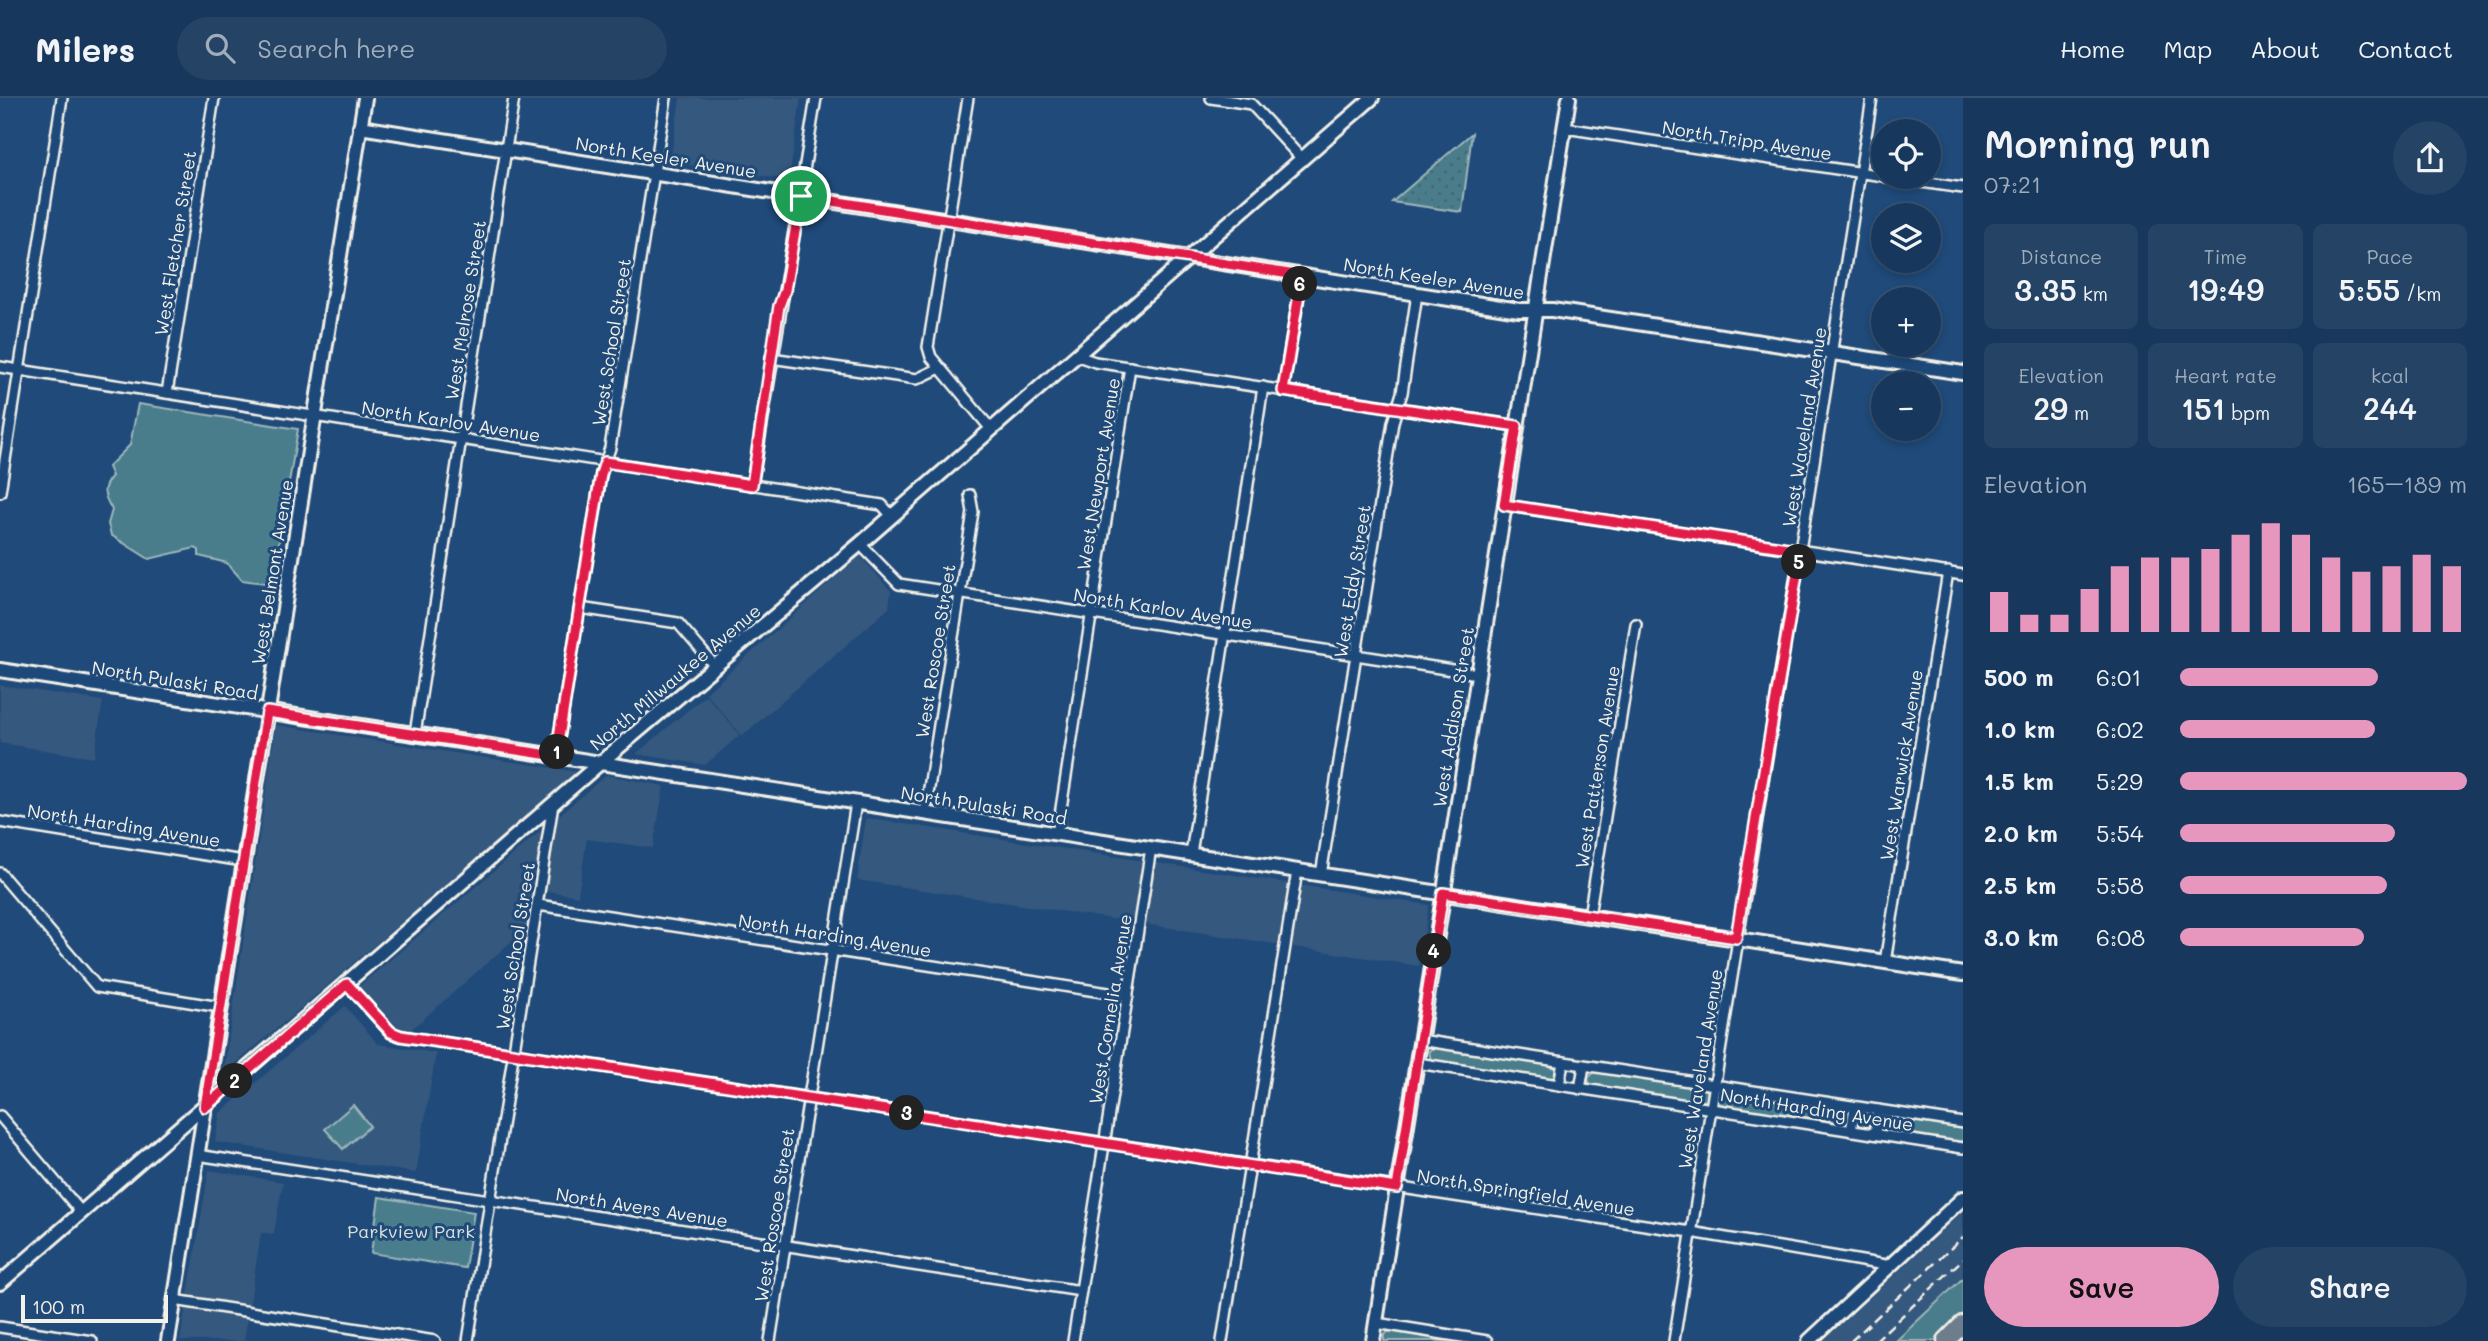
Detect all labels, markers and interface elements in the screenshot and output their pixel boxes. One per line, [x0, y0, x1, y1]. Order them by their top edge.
search box [177, 17, 667, 80]
text: Milers [35, 27, 135, 70]
icon: search [201, 29, 239, 67]
text: Search here [257, 31, 415, 65]
text: Home [2060, 33, 2125, 64]
text: Map [2163, 33, 2212, 64]
text: About [2250, 33, 2320, 64]
text: Contact [2358, 33, 2453, 64]
street label: North Tripp Avenue [1660, 115, 1834, 165]
text: Morning run [1984, 118, 2211, 168]
map controls [1871, 119, 1941, 441]
button: locate [1871, 119, 1941, 189]
button: share [2393, 121, 2467, 195]
street label: North Keeler Avenue [574, 131, 758, 183]
street label: West Fletcher Street [149, 149, 201, 337]
pin [771, 166, 831, 226]
text: 07:21 [1984, 169, 2041, 199]
icon: arrive [782, 177, 820, 215]
button: layers [1871, 203, 1941, 273]
street label: West Melrose Street [439, 218, 491, 402]
text: Distance [2020, 244, 2102, 269]
text: Time [2204, 244, 2247, 269]
text: Pace [2367, 244, 2413, 269]
street label: North Keeler Avenue [1342, 252, 1526, 304]
street label: West School Street [586, 257, 636, 427]
pin: 6 [1282, 266, 1318, 302]
text: 3.35 [2014, 269, 2077, 309]
text: 19:49 [2187, 269, 2264, 309]
text: 5:55 [2338, 269, 2400, 309]
text: 6 [1294, 271, 1305, 296]
text: km [2077, 281, 2108, 306]
text: /km [2400, 281, 2441, 306]
button: + [1871, 287, 1941, 357]
street label: West Waveland Avenue [1776, 325, 1832, 529]
text: Elevation [2019, 363, 2104, 388]
text: Heart rate [2174, 363, 2277, 388]
text: kcal [2371, 363, 2409, 388]
button: − [1871, 371, 1941, 441]
street label: West Newport Avenue [1071, 376, 1125, 572]
text: 29 [2033, 388, 2068, 428]
text: 151 [2181, 388, 2225, 428]
text: 244 [2363, 388, 2417, 428]
street label: North Karlov Avenue [360, 395, 542, 447]
text: m [2068, 400, 2089, 425]
text: bpm [2225, 400, 2270, 425]
text: Elevation [1984, 469, 2087, 499]
text: 165–189 m [2347, 469, 2467, 499]
street label: West Belmont Avenue [246, 478, 298, 666]
street label: West Eddy Street [1328, 503, 1376, 659]
pin: 5 [1782, 545, 1816, 580]
text: 5 [1793, 549, 1804, 574]
street label: West Roscoe Street [909, 562, 961, 740]
street label: North Karlov Avenue [1072, 582, 1254, 634]
street label: North Milwaukee Avenue [585, 598, 765, 756]
street label: West Addison Street [1427, 625, 1479, 809]
street label: North Pulaski Road [90, 655, 260, 705]
text: 500 m [1984, 662, 2054, 692]
text: 6:01 [2096, 662, 2142, 692]
street label: West Patterson Avenue [1569, 664, 1625, 870]
street label: West Warwick Avenue [1874, 668, 1928, 862]
text: 1.0 km [1984, 714, 2055, 744]
text: 6:02 [2096, 714, 2144, 744]
pin: 1 [540, 734, 574, 770]
text: 1 [552, 739, 561, 764]
text: 1.5 km [1984, 766, 2054, 796]
text: 5:29 [2096, 766, 2143, 796]
street label: North Pulaski Road [899, 780, 1069, 830]
street label: North Harding Avenue [26, 798, 222, 852]
text: 2.0 km [1984, 818, 2058, 848]
text: 5:54 [2096, 818, 2143, 848]
street label: West School Street [490, 861, 540, 1031]
text: 2.5 km [1984, 870, 2056, 900]
text: 5:58 [2096, 870, 2144, 900]
street label: North Harding Avenue [737, 908, 933, 962]
street label: West Cornelia Avenue [1083, 912, 1137, 1106]
text: 3.0 km [1984, 922, 2059, 952]
text: 6:08 [2096, 922, 2145, 952]
pin: 4 [1416, 934, 1452, 968]
text: 4 [1427, 938, 1440, 963]
street label: West Waveland Avenue [1672, 967, 1728, 1171]
pin: 2 [218, 1063, 252, 1098]
text: 2 [229, 1068, 240, 1093]
street label: North Harding Avenue [1719, 1082, 1915, 1136]
pin: 3 [890, 1096, 925, 1130]
text: 3 [901, 1100, 912, 1125]
street label: West Roscoe Street [748, 1126, 800, 1304]
street label: North Springfield Avenue [1415, 1163, 1637, 1221]
street label: North Avers Avenue [554, 1182, 730, 1232]
park label: Parkview Park [347, 1219, 475, 1243]
button: Save [1984, 1247, 2219, 1327]
button: Share [2233, 1247, 2467, 1327]
scale bar [21, 1292, 168, 1324]
text: 100 m [32, 1294, 85, 1319]

